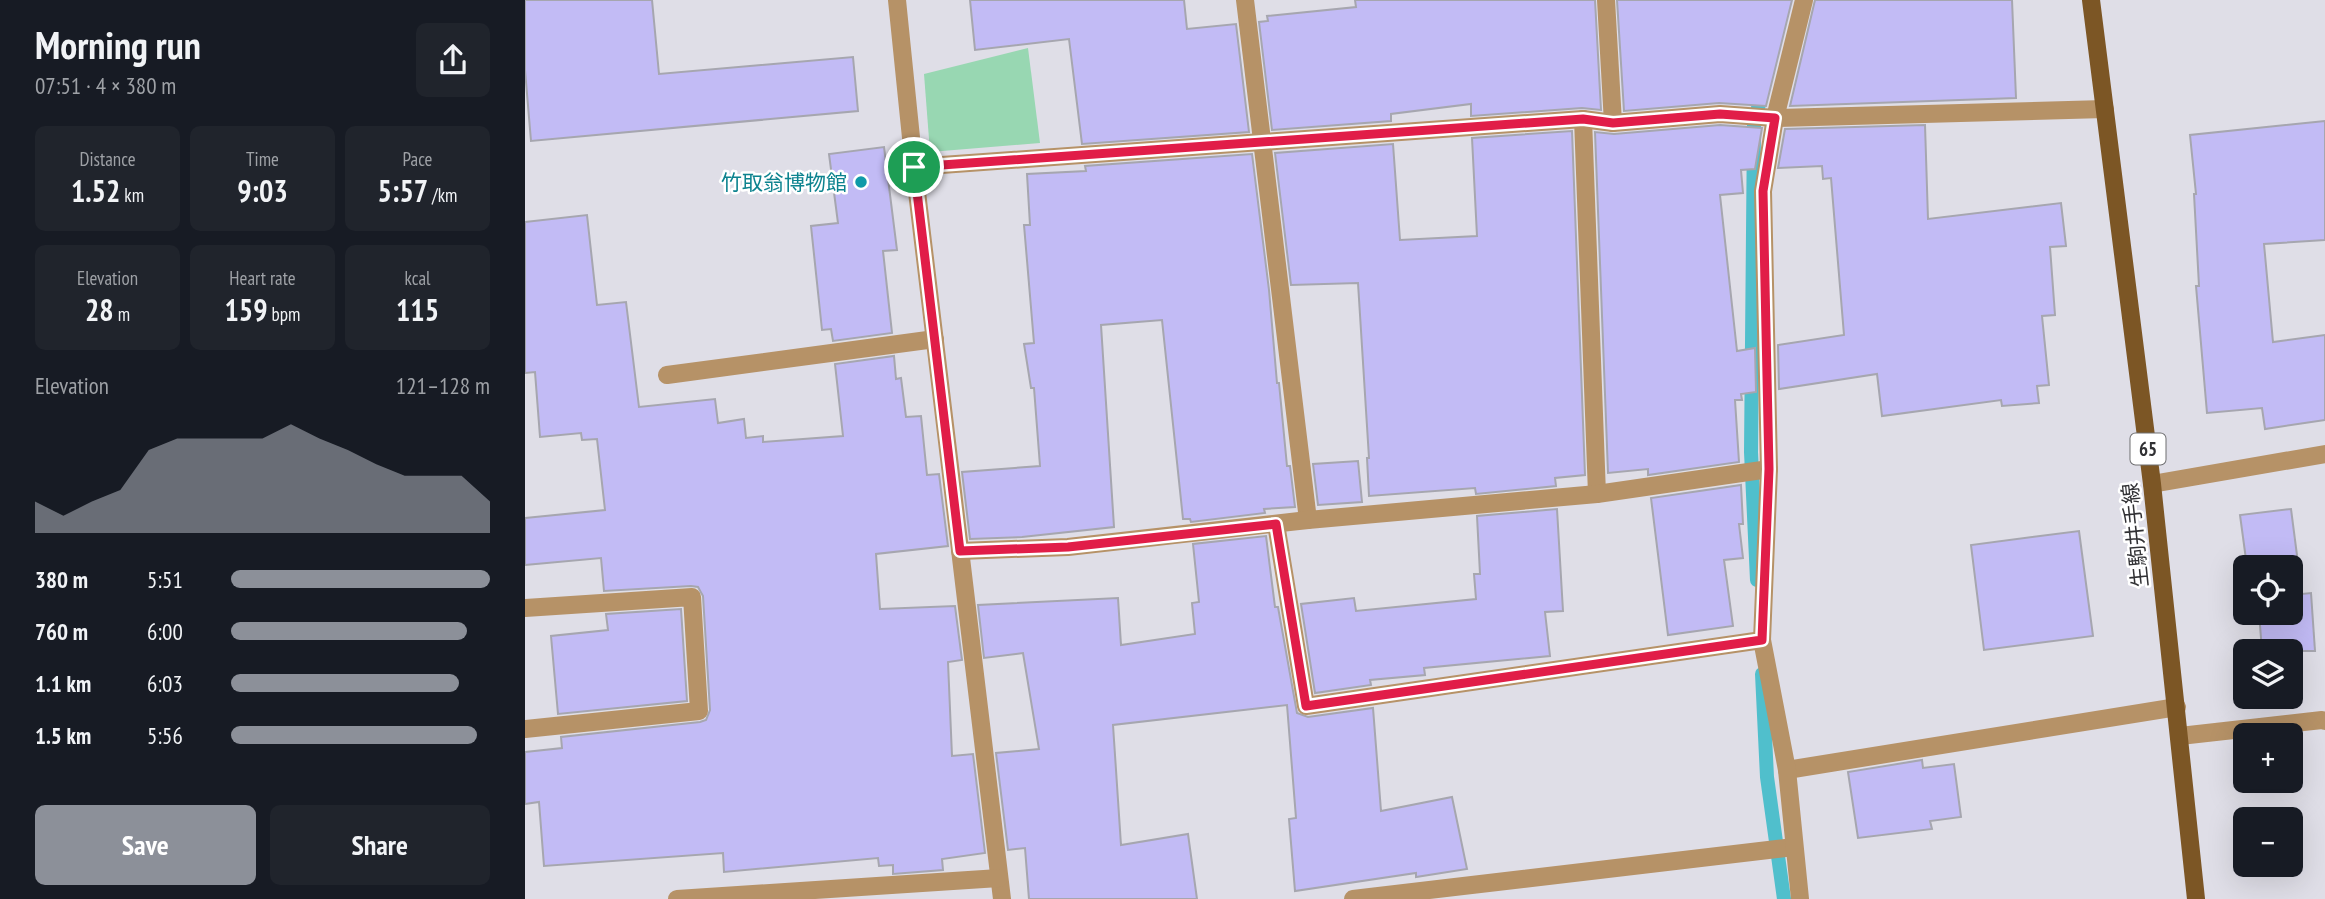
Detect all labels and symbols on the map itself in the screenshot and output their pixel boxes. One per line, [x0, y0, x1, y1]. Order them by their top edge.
pin [884, 137, 944, 197]
place label: 竹取翁博物館 [721, 169, 847, 196]
marker: 竹取翁博物館 [853, 174, 869, 190]
road number: 65 [2131, 433, 2165, 464]
street label: 生駒井手線 [2116, 481, 2154, 589]

